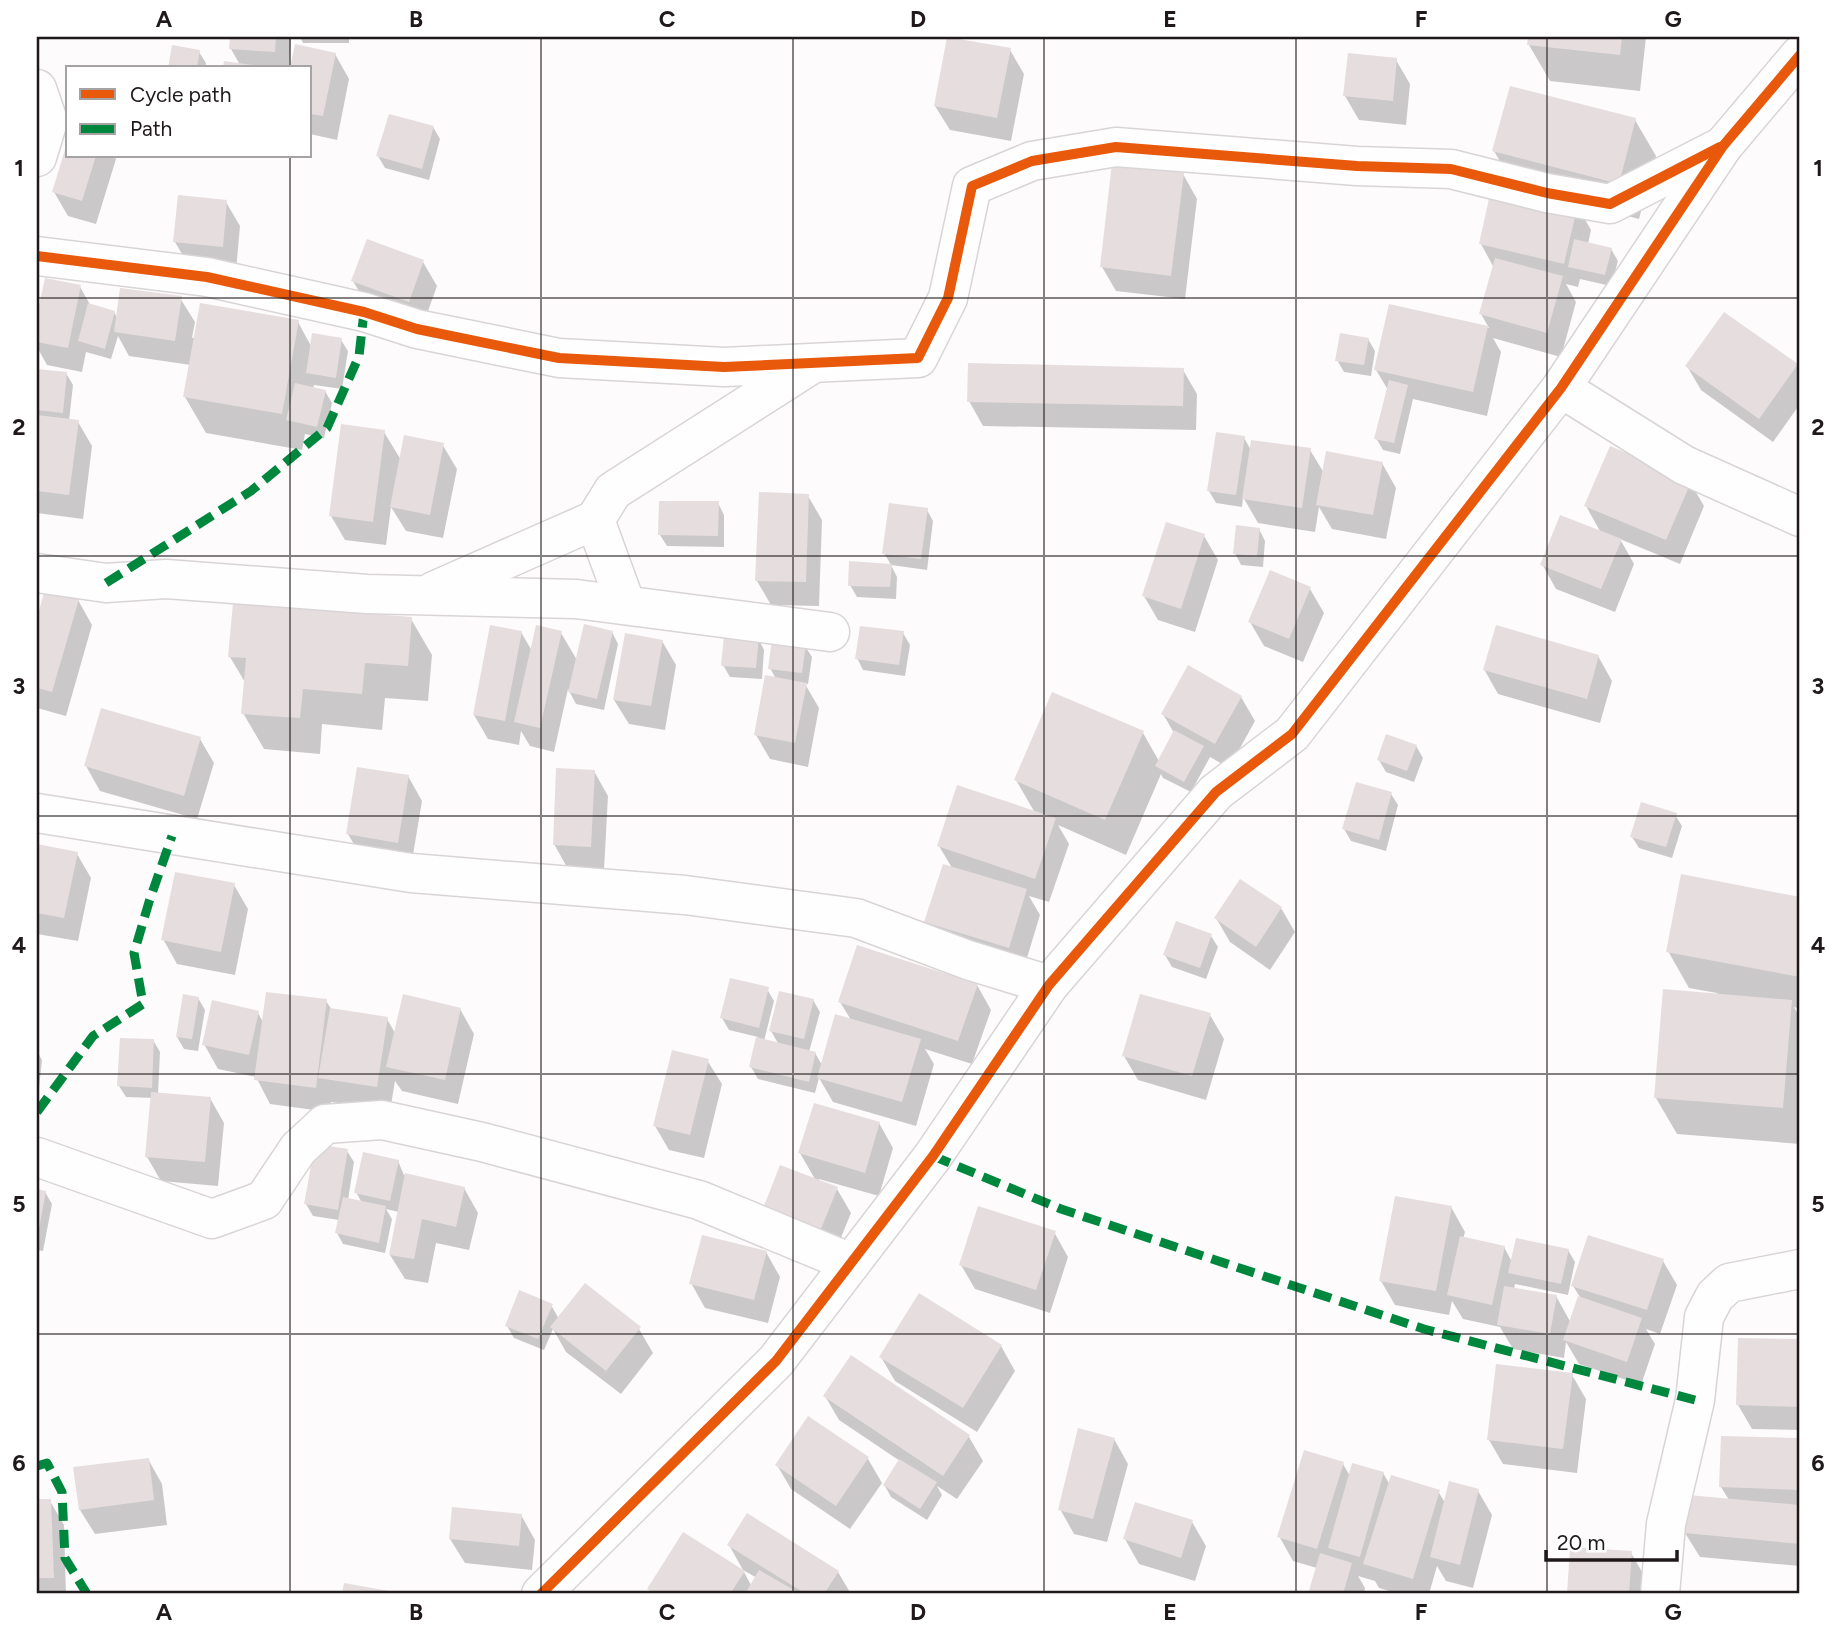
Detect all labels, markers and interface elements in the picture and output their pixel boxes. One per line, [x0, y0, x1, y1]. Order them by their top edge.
text: A [156, 5, 173, 33]
text: B [409, 5, 423, 33]
text: C [659, 5, 676, 33]
text: D [910, 5, 926, 33]
text: E [1163, 5, 1177, 33]
text: F [1415, 5, 1428, 33]
text: G [1664, 5, 1682, 33]
legend [66, 66, 312, 158]
text: Cycle path [130, 82, 231, 107]
text: Path [130, 116, 172, 141]
text: 1 [14, 154, 24, 182]
text: 1 [1813, 154, 1823, 182]
text: 2 [12, 413, 26, 441]
text: 2 [1811, 413, 1825, 441]
text: 3 [13, 672, 25, 700]
text: 3 [1812, 672, 1824, 700]
text: 4 [12, 931, 26, 959]
text: 4 [1811, 931, 1825, 959]
text: 5 [12, 1190, 26, 1218]
text: 5 [1811, 1190, 1825, 1218]
text: 6 [12, 1449, 26, 1477]
text: 6 [1811, 1449, 1825, 1477]
scale bar [1546, 1519, 1678, 1563]
text: 20 m [1557, 1530, 1605, 1555]
text: A [156, 1598, 173, 1626]
text: B [409, 1598, 423, 1626]
text: C [659, 1598, 676, 1626]
text: D [910, 1598, 926, 1626]
text: E [1163, 1598, 1177, 1626]
text: F [1415, 1598, 1428, 1626]
text: G [1664, 1598, 1682, 1626]

